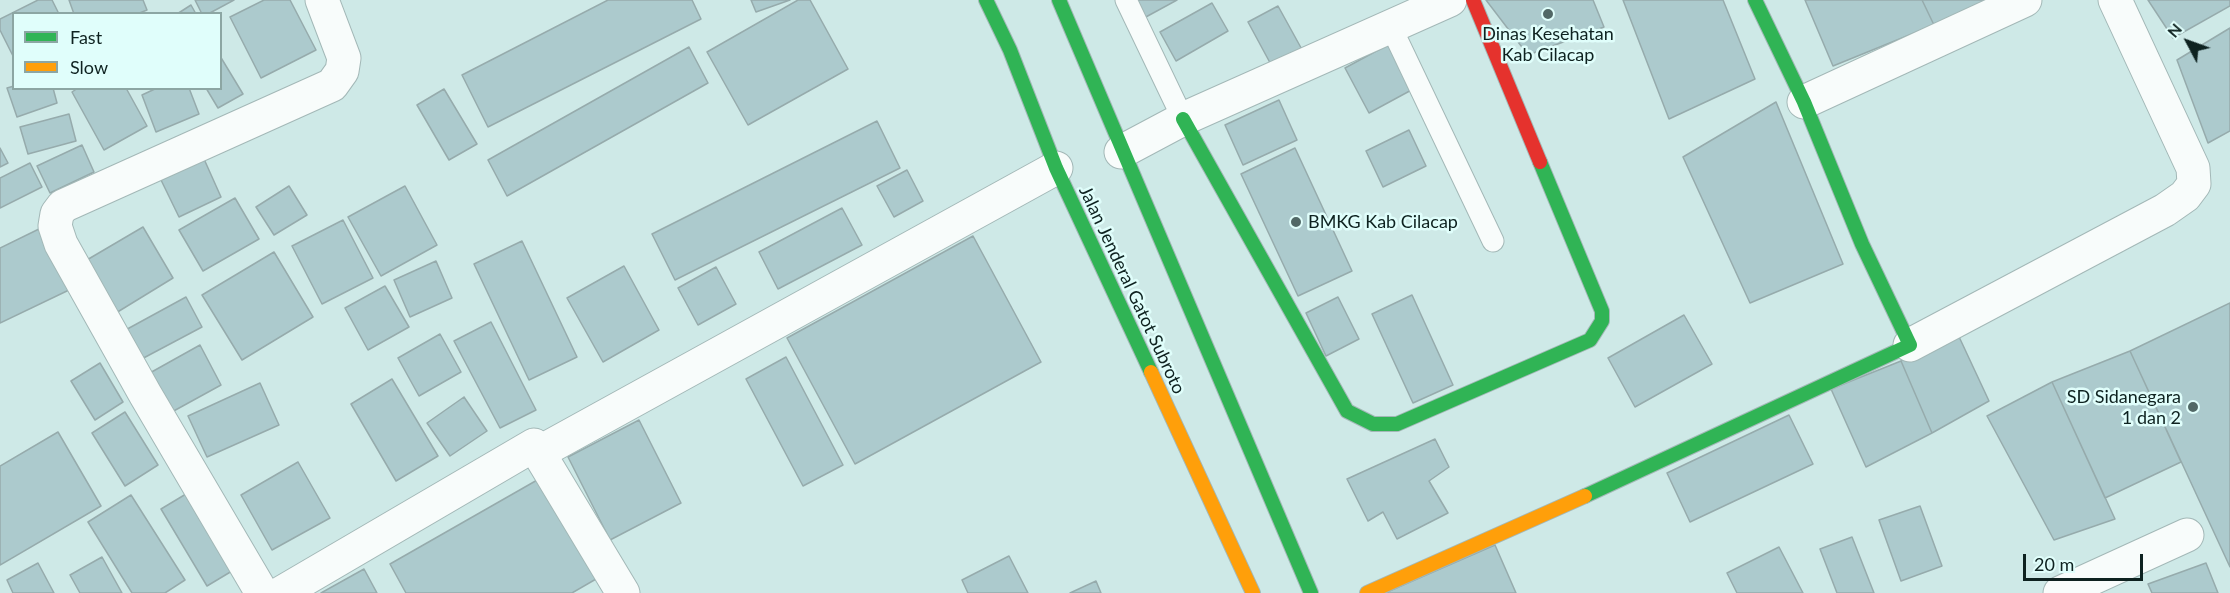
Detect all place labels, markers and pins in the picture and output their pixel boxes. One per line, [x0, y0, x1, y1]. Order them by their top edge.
marker: Dinas Kesehatan Kab Cilacap [1541, 7, 1555, 21]
place label: Dinas Kesehatan Kab Cilacap [1482, 23, 1614, 66]
place label: BMKG Kab Cilacap [1308, 211, 1458, 233]
marker: BMKG Kab Cilacap [1289, 215, 1303, 229]
place label: SD Sidanegara 1 dan 2 [2067, 386, 2181, 428]
marker: SD Sidanegara 1 dan 2 [2186, 400, 2200, 414]

